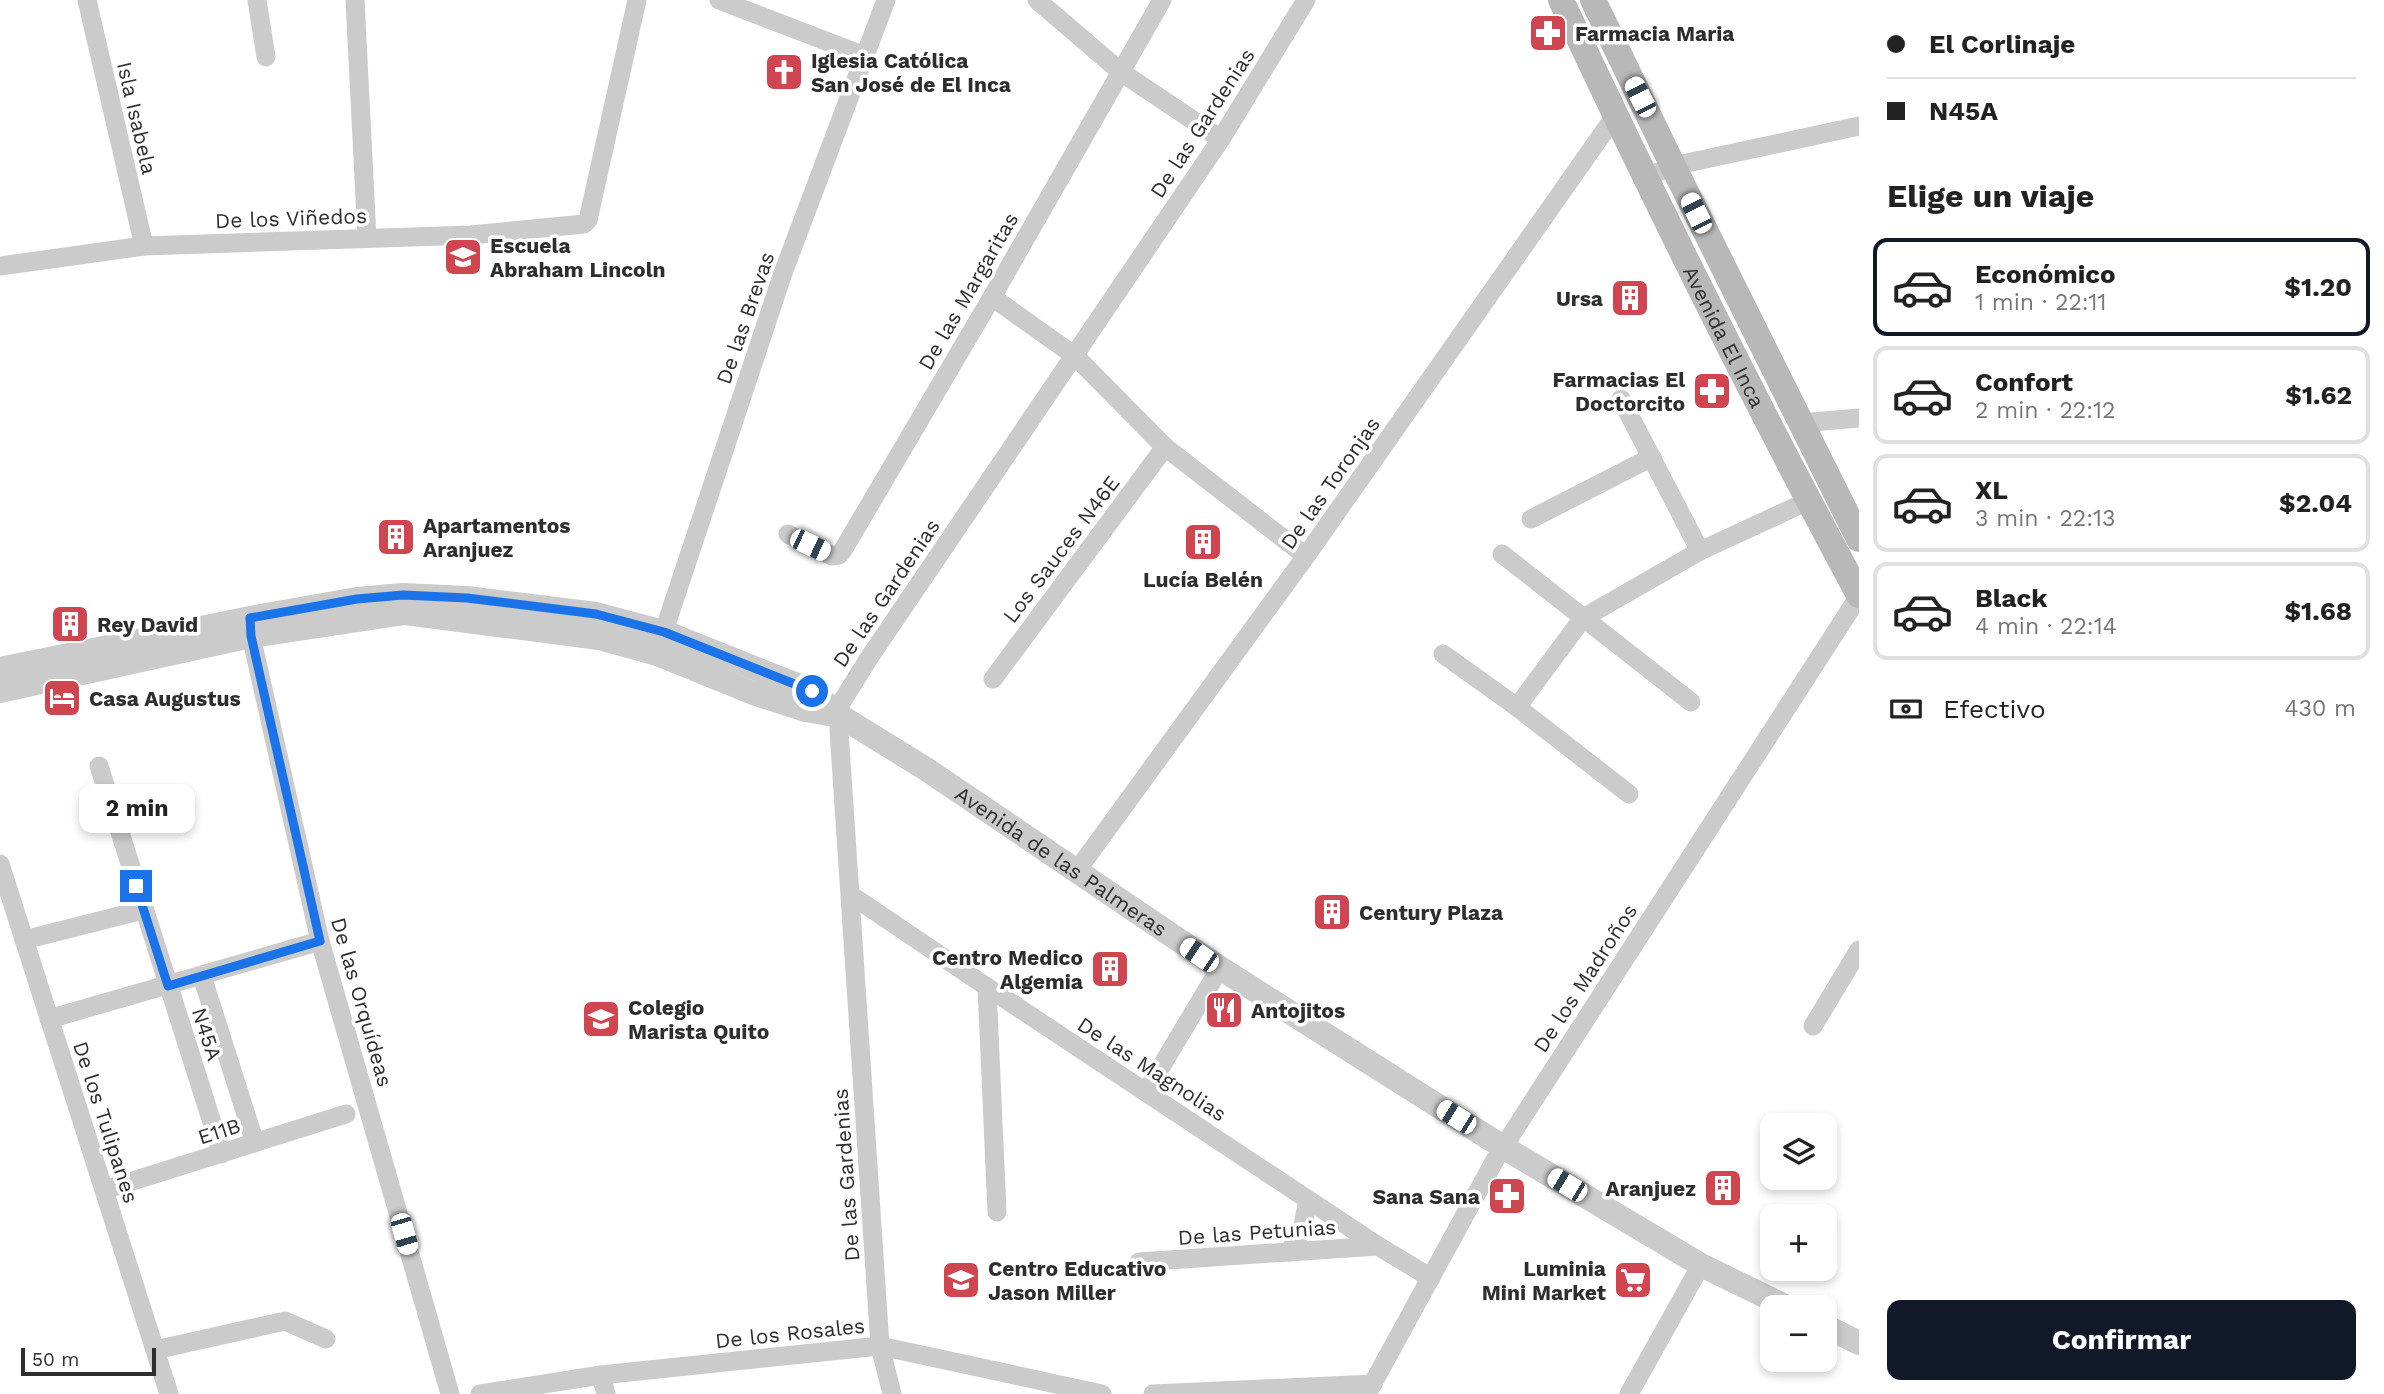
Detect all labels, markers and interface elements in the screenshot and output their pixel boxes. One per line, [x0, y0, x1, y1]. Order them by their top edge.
pharmacy icon: Farmacia Maria [1527, 12, 1569, 54]
place label: Farmacia Maria [1575, 21, 1735, 46]
text: El Corlinaje [1929, 29, 2075, 59]
street label: De las Gardenias [1144, 44, 1260, 202]
place label: Iglesia Católica San José de El Inca [811, 48, 1012, 97]
church icon: Iglesia Católica San José de El Inca [763, 51, 805, 93]
street label: Isla Isabela [112, 59, 162, 177]
car [1622, 74, 1659, 120]
text: N45A [1929, 96, 1998, 126]
text: Elige un viaje [1887, 177, 2094, 215]
car [1678, 190, 1715, 236]
street label: De los Viñedos [215, 203, 367, 233]
street label: De las Margaritas [913, 208, 1023, 374]
place label: Escuela Abraham Lincoln [490, 233, 666, 282]
school or university icon: Escuela Abraham Lincoln [442, 236, 484, 278]
street label: De las Brevas [711, 249, 779, 387]
icon: car [1891, 256, 1954, 319]
text: Económico [1975, 259, 2116, 289]
street label: Avenida El Inca [1678, 261, 1771, 412]
text: $1.20 [2284, 272, 2352, 302]
building icon: Ursa [1609, 277, 1651, 319]
place label: Ursa [1556, 286, 1604, 311]
text: 1 min · 22:11 [1975, 289, 2107, 316]
icon: car [1891, 364, 1954, 427]
place label: Farmacias El Doctorcito [1553, 367, 1685, 416]
text: Confort [1975, 367, 2073, 397]
pharmacy icon: Farmacias El Doctorcito [1691, 370, 1733, 412]
text: $1.62 [2285, 380, 2352, 410]
text: 2 min · 22:12 [1975, 397, 2115, 424]
street label: De las Toronjas [1275, 412, 1385, 554]
street label: Los Sauces N46E [998, 471, 1124, 627]
icon: car [1891, 472, 1954, 535]
text: XL [1975, 475, 2008, 505]
text: $2.04 [2279, 488, 2352, 518]
text: 3 min · 22:13 [1975, 505, 2115, 532]
place label: Apartamentos Aranjuez [423, 513, 571, 562]
street label: De las Gardenias [827, 514, 945, 672]
building icon: Apartamentos Aranjuez [375, 516, 417, 558]
building icon: Lucía Belén [1182, 521, 1224, 563]
car [787, 526, 834, 564]
place label: Lucía Belén [1143, 567, 1263, 592]
icon: car [1891, 580, 1954, 643]
text: Black [1975, 583, 2047, 613]
text: $1.68 [2284, 596, 2352, 626]
building icon: Rey David [49, 603, 91, 645]
place label: Rey David [97, 612, 198, 637]
text: 4 min · 22:14 [1975, 613, 2117, 640]
route start [796, 675, 828, 707]
hotel icon: Casa Augustus [41, 677, 83, 719]
place label: Casa Augustus [89, 686, 241, 711]
icon: cash [1887, 690, 1925, 728]
text: Efectivo [1943, 694, 2046, 724]
text: 430 m [2284, 695, 2356, 722]
street label: Avenida de las Palmeras [951, 780, 1172, 941]
callout: 2 min [78, 784, 194, 834]
text: 2 min [106, 795, 168, 822]
route end [120, 870, 152, 902]
building icon: Century Plaza [1311, 891, 1353, 933]
street label: De los Madroños [1528, 899, 1642, 1057]
place label: Century Plaza [1359, 900, 1504, 925]
street label: De las Orquídeas [326, 915, 398, 1089]
car [1176, 935, 1223, 975]
place label: Centro Medico Algemia [932, 945, 1084, 994]
building icon: Centro Medico Algemia [1089, 948, 1131, 990]
restaurant icon: Antojitos [1203, 989, 1245, 1031]
place label: Colegio Marista Quito [628, 995, 769, 1044]
school or university icon: Colegio Marista Quito [580, 998, 622, 1040]
place label: Antojitos [1251, 998, 1345, 1023]
street label: N45A [187, 1004, 227, 1064]
street label: De las Magnolias [1073, 1012, 1231, 1126]
street label: De los Tulipanes [68, 1038, 144, 1206]
street label: De las Gardenias [827, 1088, 865, 1262]
car [1433, 1097, 1480, 1137]
street label: E11B [194, 1112, 244, 1150]
map controls [1760, 1113, 1837, 1372]
button: layers [1760, 1113, 1837, 1190]
car [1544, 1165, 1591, 1205]
building icon: Aranjuez [1702, 1167, 1744, 1209]
pharmacy icon: Sana Sana [1486, 1175, 1528, 1217]
place label: Aranjuez [1606, 1176, 1696, 1201]
place label: Sana Sana [1373, 1184, 1481, 1209]
button: + [1760, 1204, 1837, 1281]
car [389, 1211, 420, 1257]
street label: De las Petunias [1177, 1214, 1337, 1250]
place label: Centro Educativo Jason Miller [988, 1256, 1166, 1305]
place label: Luminia Mini Market [1482, 1256, 1607, 1305]
school or university icon: Centro Educativo Jason Miller [940, 1259, 982, 1301]
supermarket icon: Luminia Mini Market [1612, 1259, 1654, 1301]
button: − [1760, 1295, 1837, 1372]
button: Confirmar [1887, 1300, 2356, 1380]
street label: De los Rosales [714, 1313, 866, 1353]
scale bar [21, 1345, 156, 1377]
text: 50 m [32, 1348, 79, 1371]

